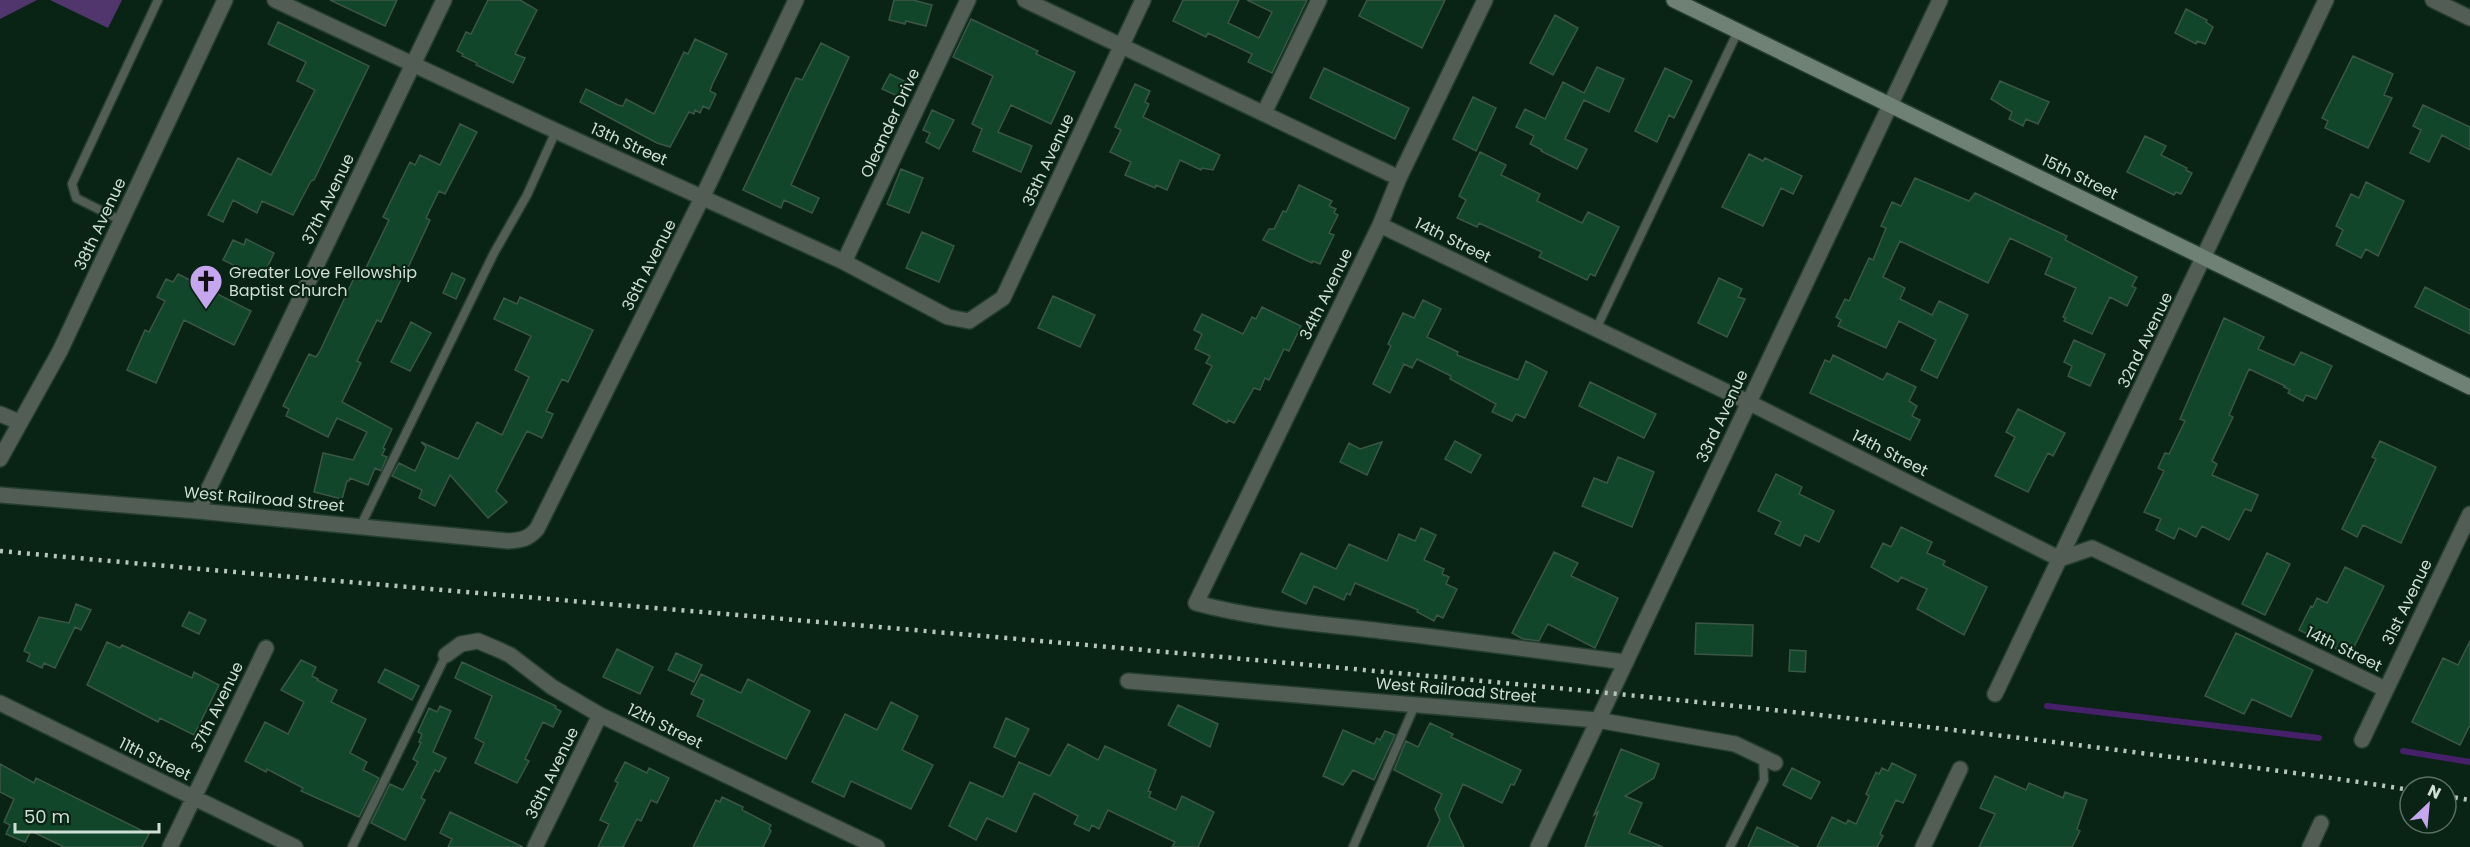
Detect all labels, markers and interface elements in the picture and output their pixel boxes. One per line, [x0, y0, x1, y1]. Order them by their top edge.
street label: Oleander Drive [855, 64, 926, 182]
street label: 35th Avenue [1016, 110, 1080, 210]
street label: 13th Street [587, 117, 671, 171]
street label: 15th Street [2038, 149, 2122, 205]
street label: 37th Avenue [296, 150, 360, 248]
street label: 38th Avenue [68, 174, 132, 274]
street label: 14th Street [1411, 212, 1495, 268]
street label: 36th Avenue [616, 215, 682, 315]
street label: 34th Avenue [1294, 244, 1358, 344]
place label: Greater Love Fellowship Baptist Church [229, 261, 417, 302]
church icon: Greater Love Fellowship Baptist Church [188, 263, 224, 310]
street label: 32nd Avenue [2112, 288, 2178, 392]
street label: 33rd Avenue [1690, 366, 1754, 466]
street label: 14th Street [1848, 424, 1932, 482]
street label: West Railroad Street [183, 481, 346, 518]
street label: 31st Avenue [2376, 555, 2438, 649]
street label: 14th Street [2302, 621, 2386, 677]
street label: 37th Avenue [185, 658, 249, 756]
street label: West Railroad Street [1375, 672, 1538, 709]
street label: 12th Street [623, 698, 707, 754]
street label: 36th Avenue [520, 723, 584, 823]
street label: 11th Street [115, 732, 195, 786]
north arrow [2398, 775, 2458, 835]
text: N [2424, 779, 2445, 805]
scale bar [15, 796, 159, 834]
text: 50 m [24, 804, 70, 829]

